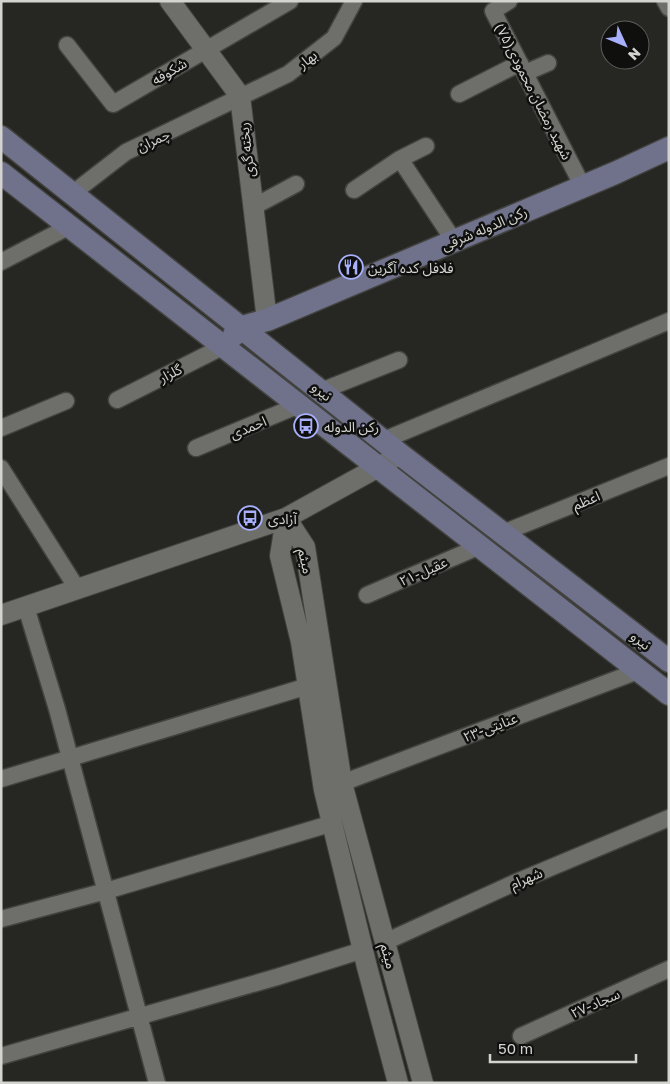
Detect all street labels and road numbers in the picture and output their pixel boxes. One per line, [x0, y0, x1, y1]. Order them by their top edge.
street label: شهید رمضان محمودی(۷۵) [491, 20, 576, 163]
street label: بهار [293, 46, 321, 73]
street label: شکوفه [148, 54, 190, 89]
street label: ریخته گری [234, 121, 259, 178]
street label: چمران [134, 125, 173, 157]
street label: رکن الدوله شرقی [439, 202, 530, 255]
street label: گلزار [155, 360, 185, 387]
street label: نیرو [308, 378, 336, 405]
street label: احمدی [227, 412, 269, 443]
street label: اعظم [570, 487, 603, 516]
street label: میثم [292, 547, 317, 576]
street label: ۲۱-عقیل [396, 553, 450, 590]
street label: نیرو [627, 627, 655, 654]
street label: ۲۳-عنایتی [460, 709, 520, 746]
street label: شهرام [507, 864, 546, 895]
street label: میثم [375, 941, 401, 971]
street label: ۲۷-سجاد [568, 985, 622, 1021]

